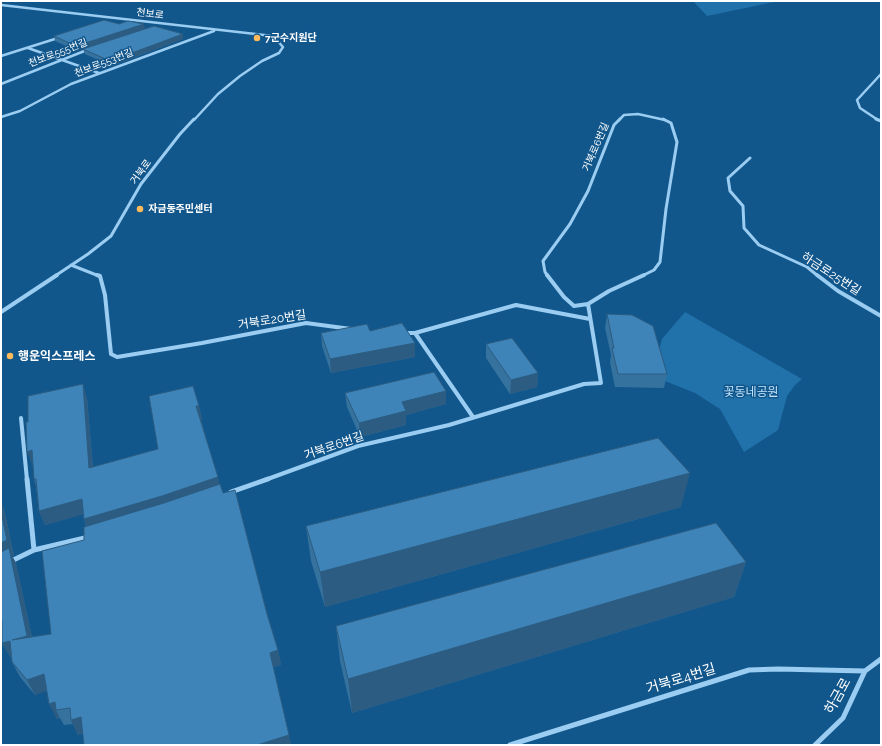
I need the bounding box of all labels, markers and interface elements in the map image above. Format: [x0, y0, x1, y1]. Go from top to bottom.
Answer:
street label: 천보로 [136, 6, 164, 22]
place label: 7군수지원단 [265, 32, 317, 44]
marker: 7군수지원단 [252, 33, 262, 43]
street label: 천보로555번길 [27, 36, 89, 70]
street label: 천보로553번길 [73, 46, 135, 80]
street label: 거북로6번길 [580, 121, 612, 173]
street label: 거북로 [128, 157, 154, 187]
place label: 자금동주민센터 [148, 203, 212, 215]
marker: 자금동주민센터 [135, 204, 145, 214]
street label: 하금로25번길 [799, 249, 863, 299]
street label: 거북로20번길 [237, 308, 307, 332]
place label: 행운익스프레스 [18, 349, 95, 363]
marker: 행운익스프레스 [5, 351, 15, 361]
park label: 꽃동네공원 [723, 385, 779, 399]
street label: 거북로6번길 [302, 429, 366, 463]
street label: 거북로4번길 [644, 660, 718, 698]
street label: 하금로 [821, 675, 855, 717]

